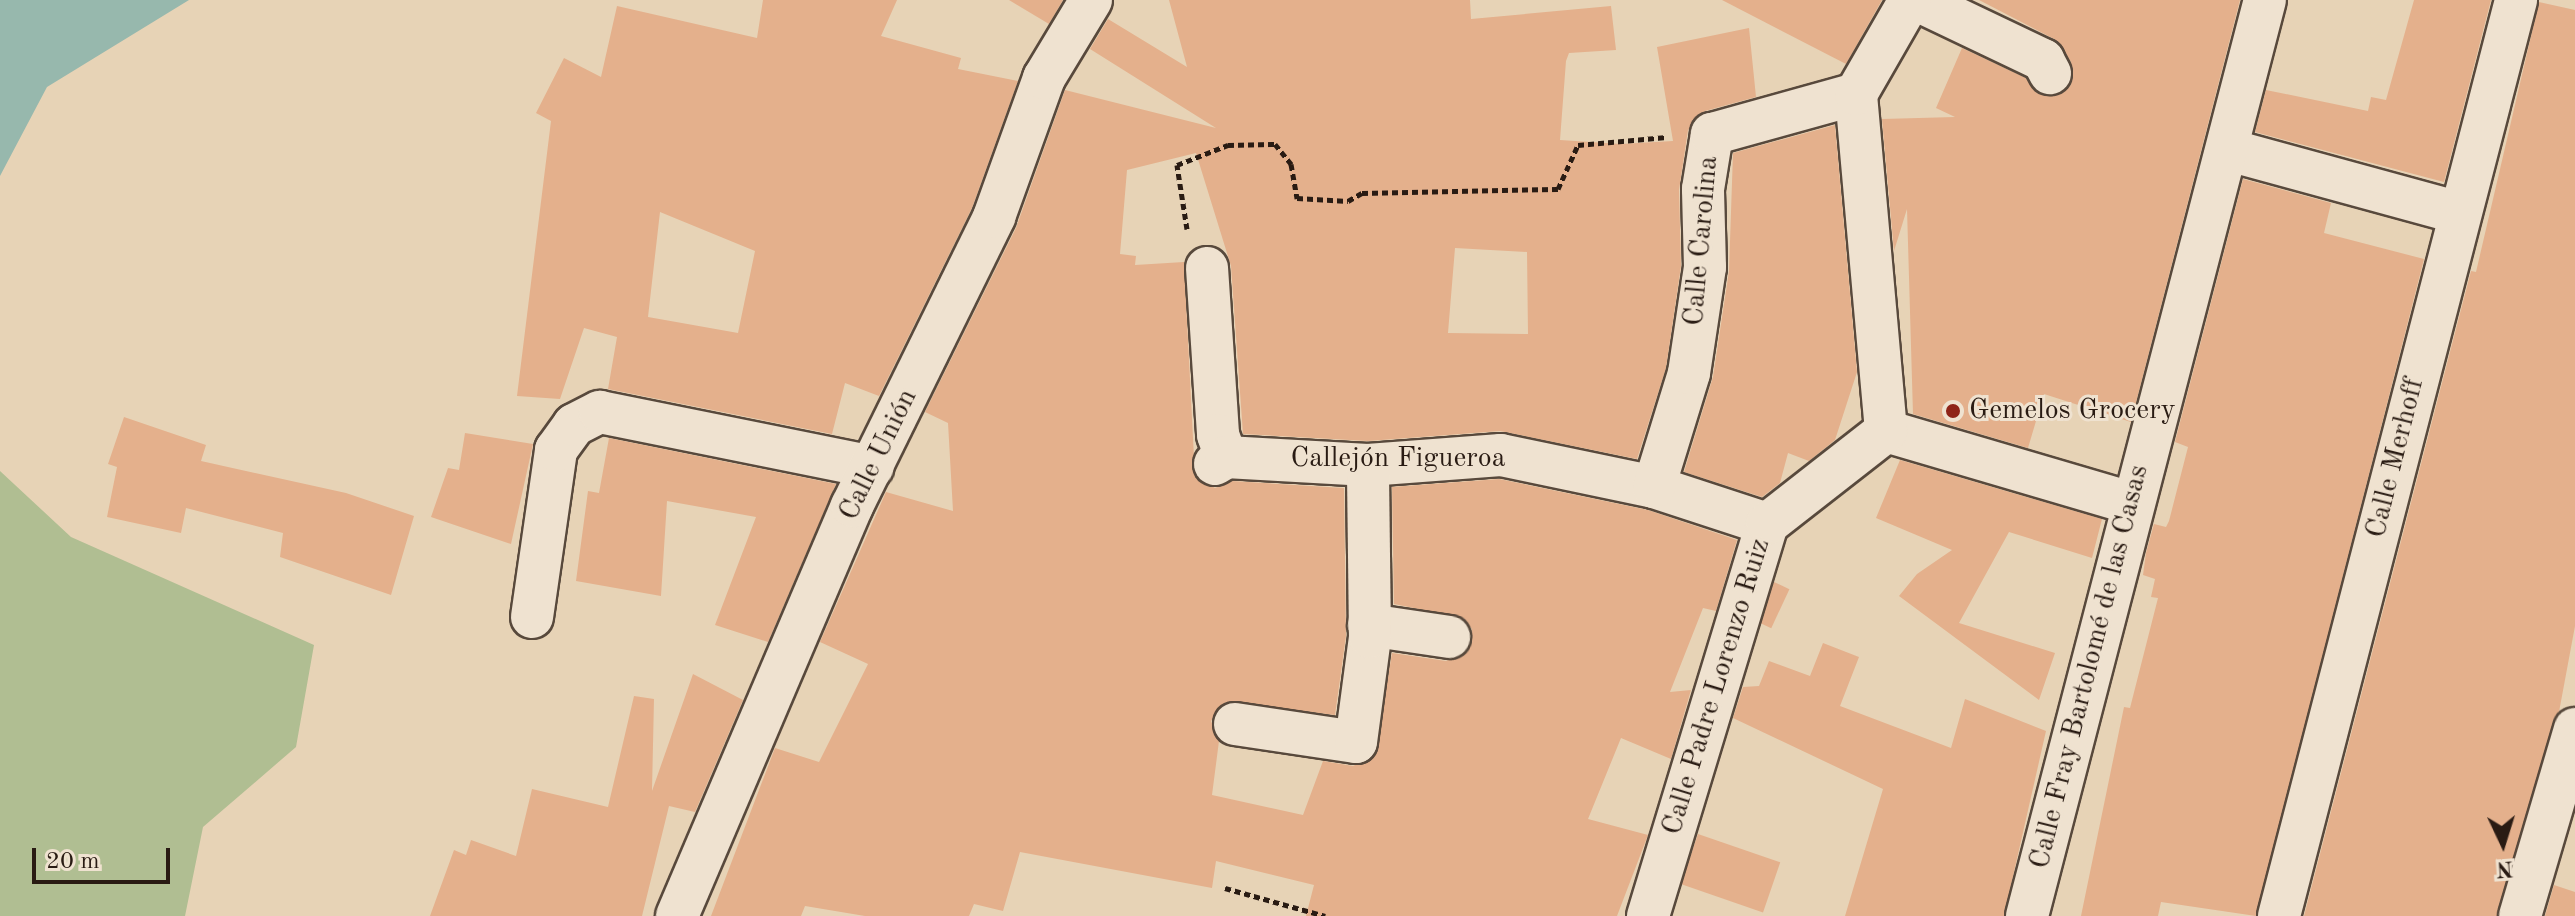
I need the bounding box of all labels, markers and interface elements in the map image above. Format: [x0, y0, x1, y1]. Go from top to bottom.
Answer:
street label: Calle Carolina [1678, 155, 1726, 327]
street label: Calle Merhoff [2360, 374, 2432, 542]
street label: Calle Unión [833, 384, 925, 526]
place label: Gemelos Grocery [1969, 394, 2176, 428]
marker: Gemelos Grocery [1944, 402, 1962, 420]
street label: Callejón Figueroa [1290, 442, 1506, 476]
street label: Calle Fray Bartolomé de las Casas [2023, 462, 2157, 872]
street label: Calle Padre Lorenzo Ruiz [1656, 535, 1778, 839]
north arrow [2463, 804, 2543, 884]
scale bar [36, 832, 174, 882]
text: 20 m [46, 850, 100, 874]
text: N [2496, 856, 2514, 880]

